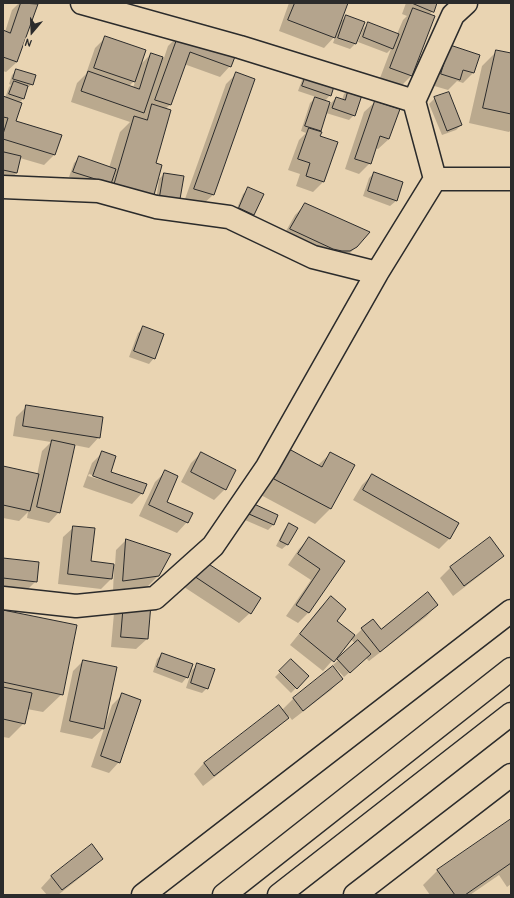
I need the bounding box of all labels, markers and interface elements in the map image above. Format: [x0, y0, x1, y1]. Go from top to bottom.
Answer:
north arrow [12, 12, 52, 52]
text: N [23, 36, 33, 51]

